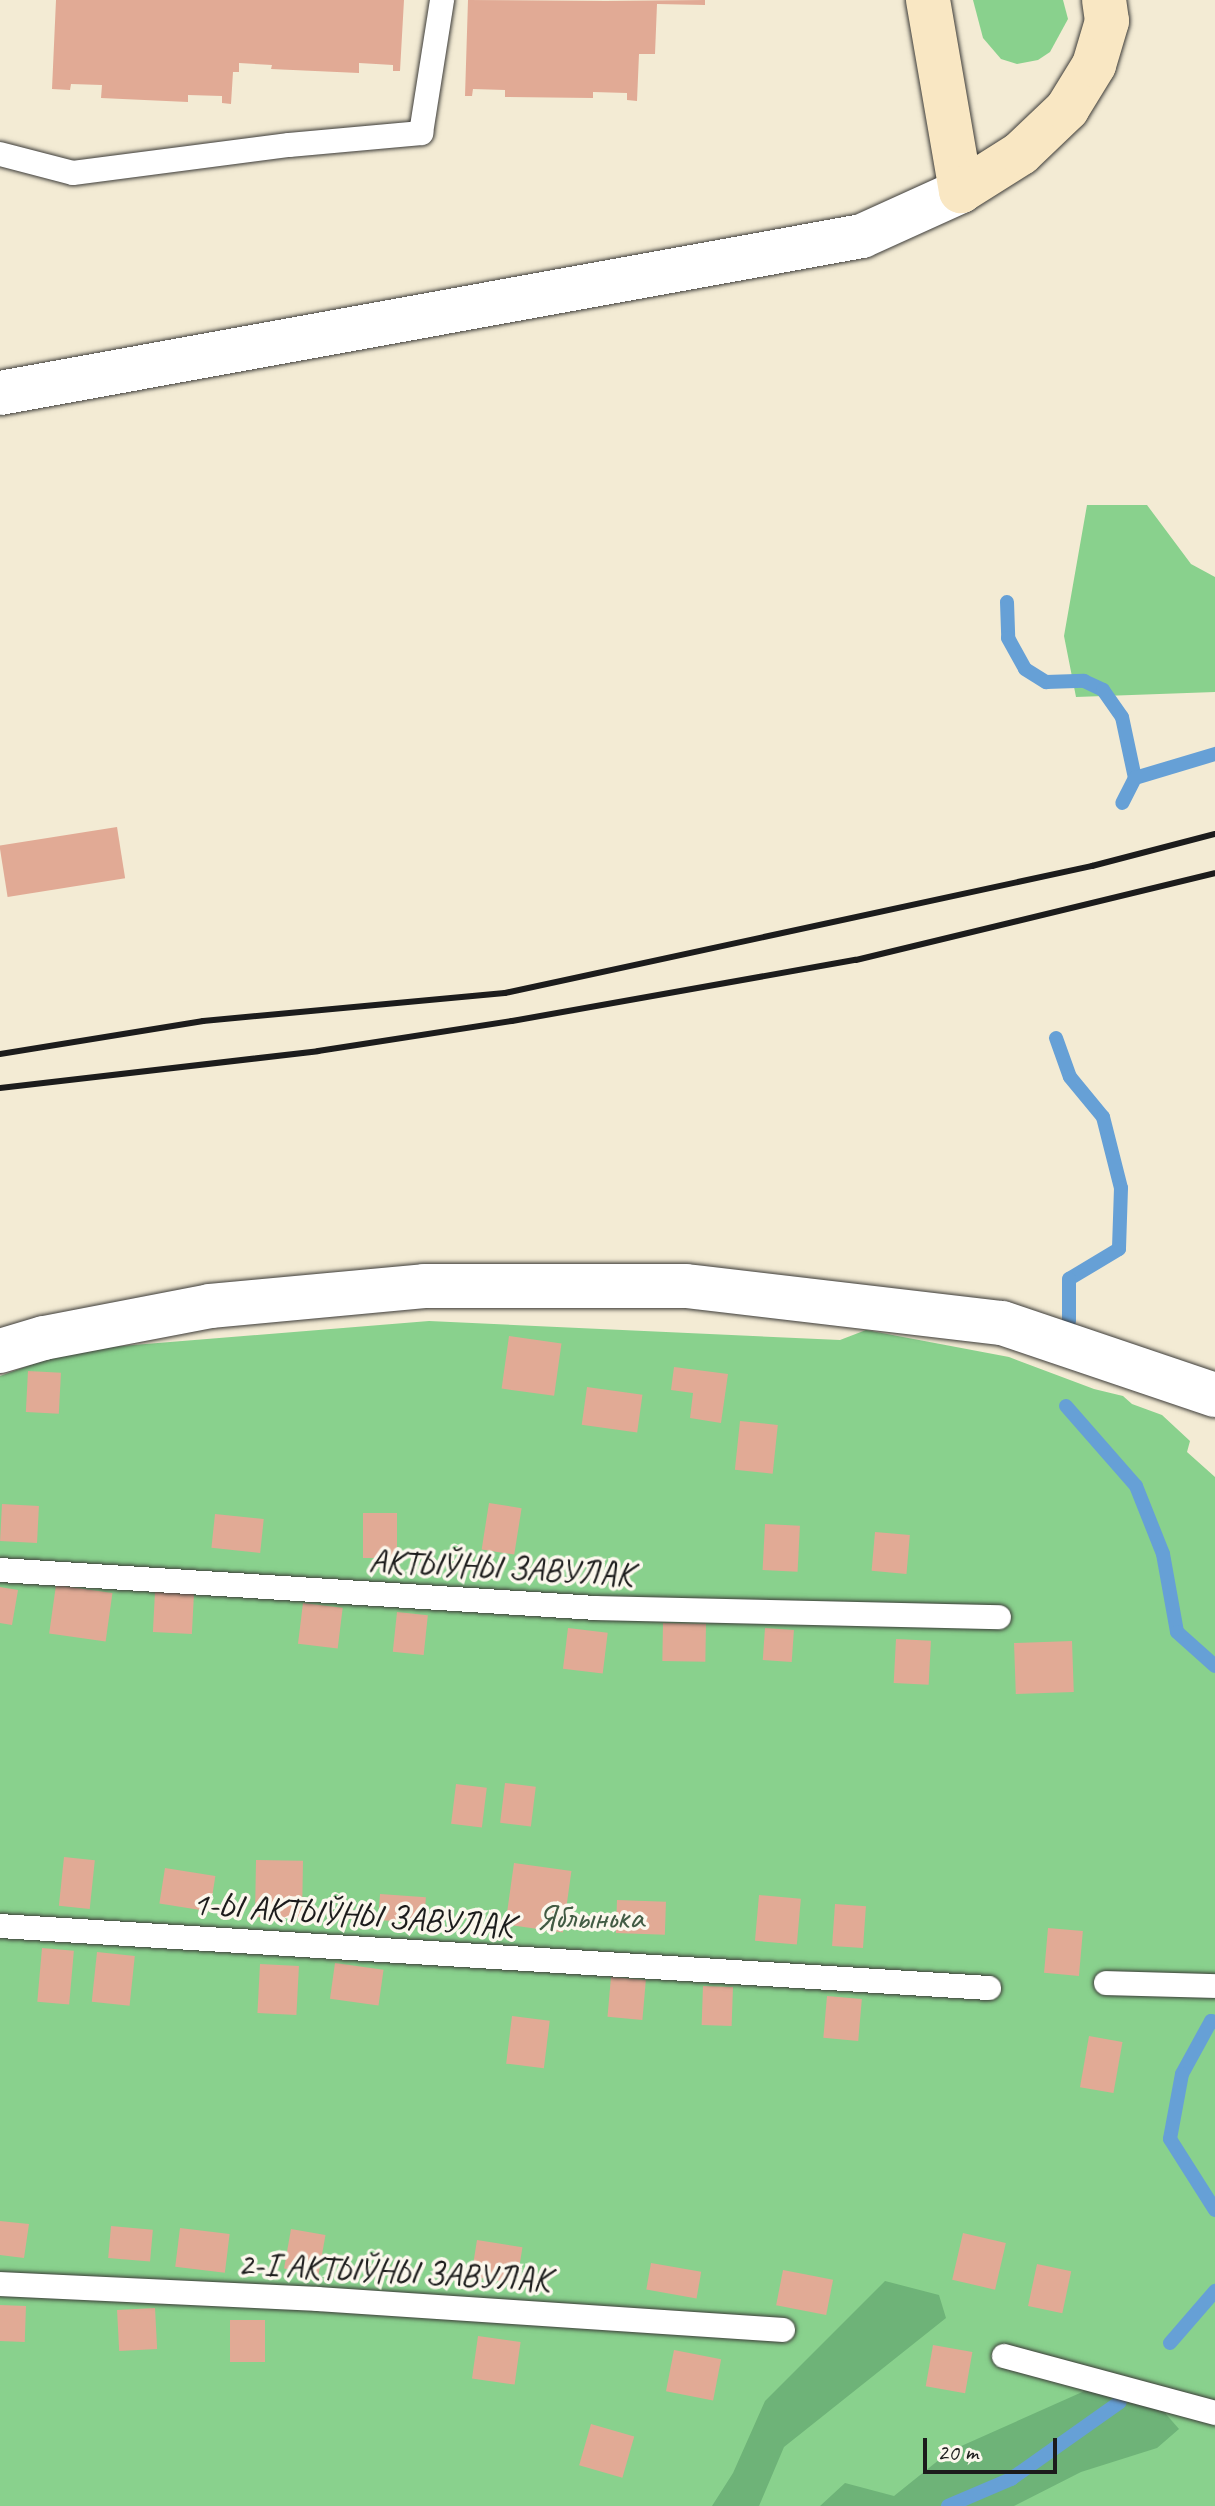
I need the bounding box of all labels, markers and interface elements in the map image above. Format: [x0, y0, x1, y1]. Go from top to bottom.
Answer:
street label: АКТЫЎНЫ ЗАВУЛАК [368, 1540, 634, 1594]
street label: 1-Ы АКТЫЎНЫ ЗАВУЛАК [191, 1882, 515, 1946]
park label: Яблынька [536, 1897, 644, 1937]
street label: 2-І АКТЫЎНЫ ЗАВУЛАК [237, 2242, 551, 2300]
scale bar [927, 2422, 1061, 2472]
text: 20 m [937, 2437, 978, 2467]

